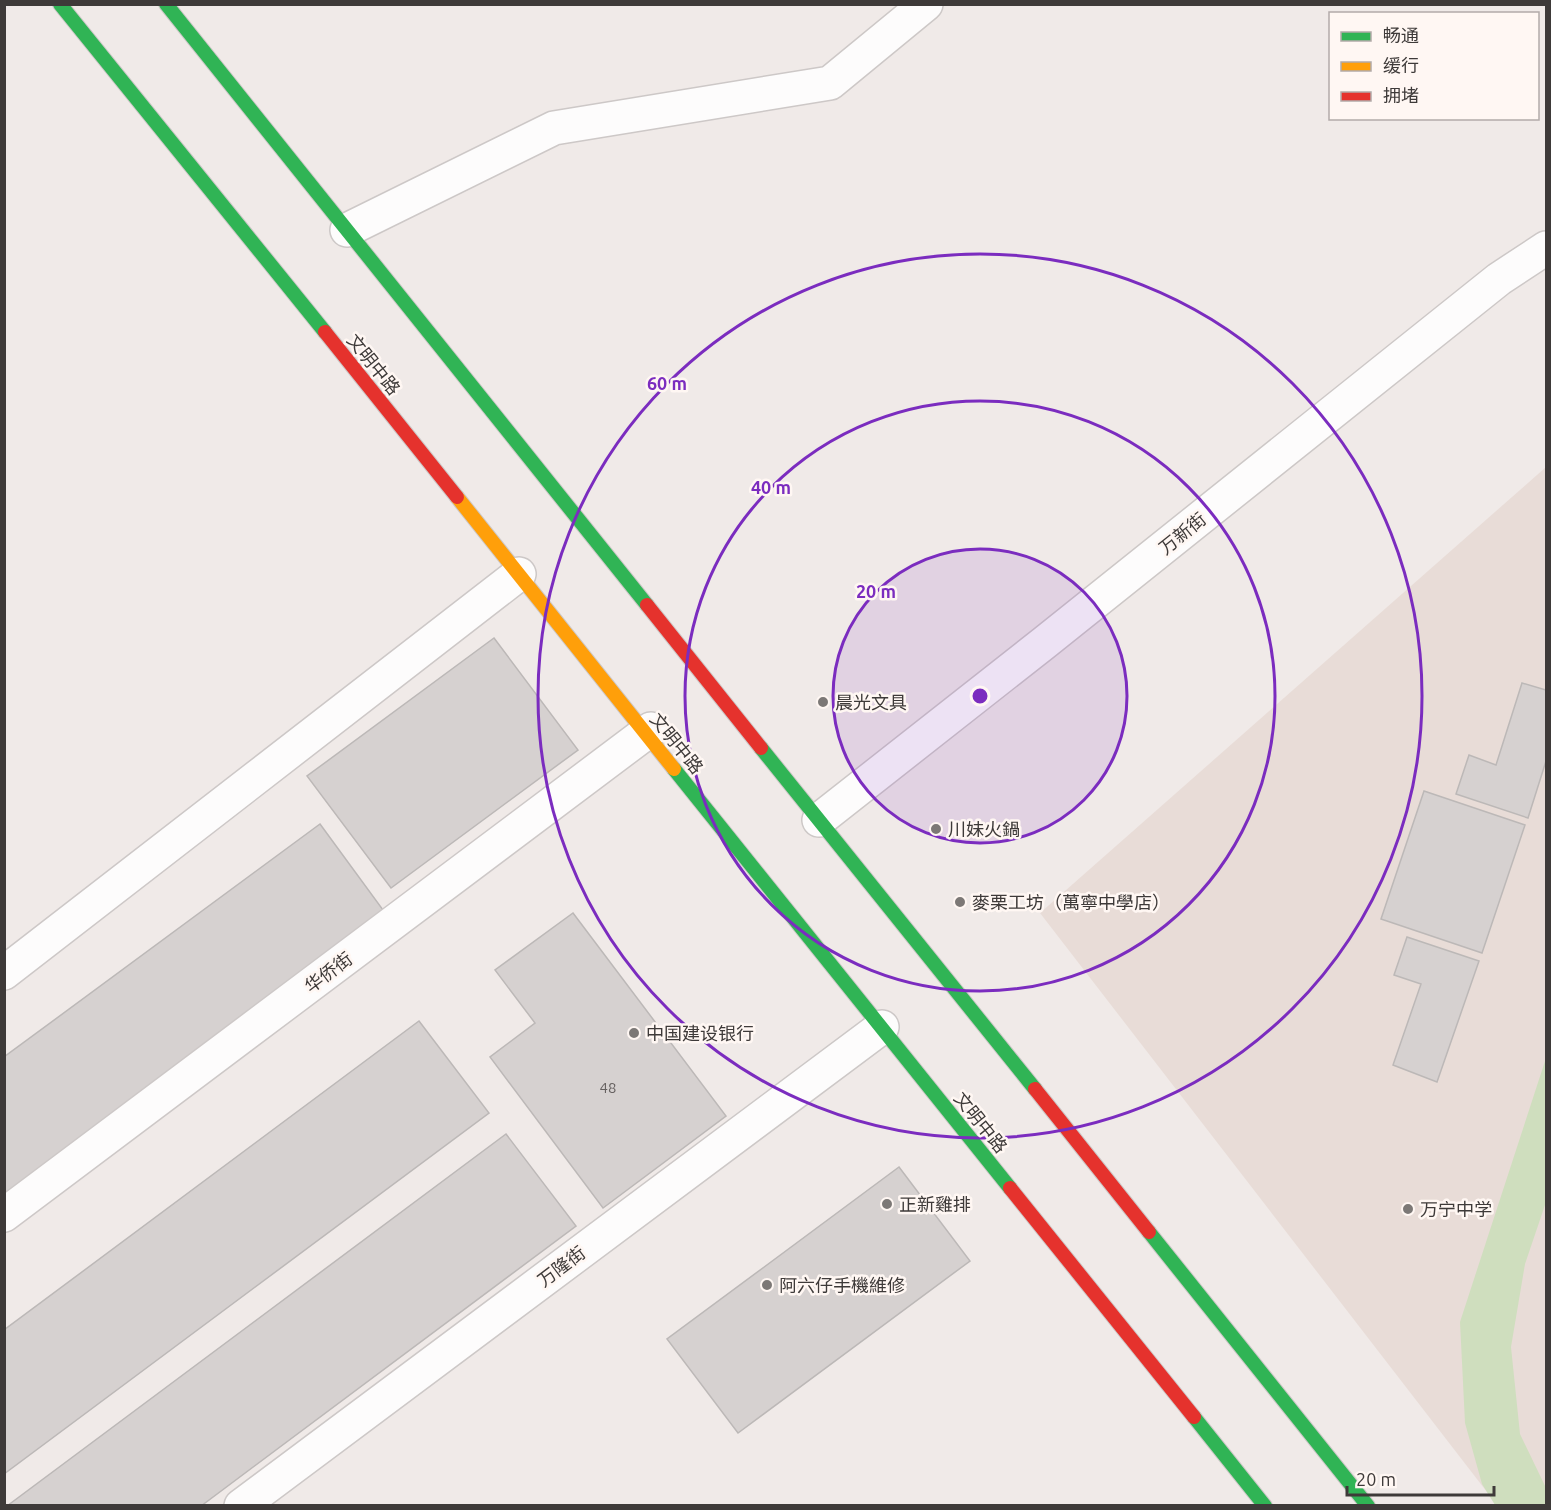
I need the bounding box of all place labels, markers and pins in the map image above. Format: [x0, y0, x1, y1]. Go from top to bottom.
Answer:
centre of rings [970, 686, 990, 706]
place label: 晨光文具 [835, 692, 907, 712]
marker: 晨光文具 [816, 695, 830, 709]
place label: 川妹火鍋 [948, 819, 1020, 839]
marker: 川妹火鍋 [929, 822, 943, 836]
place label: 麥栗工坊（萬寧中學店） [972, 892, 1170, 912]
marker: 麥栗工坊（萬寧中學店） [953, 895, 967, 909]
place label: 中国建设银行 [646, 1023, 754, 1043]
marker: 中国建设银行 [627, 1026, 641, 1040]
place label: 正新雞排 [899, 1194, 971, 1214]
marker: 正新雞排 [880, 1197, 894, 1211]
place label: 万宁中学 [1420, 1199, 1492, 1219]
marker: 万宁中学 [1401, 1202, 1415, 1216]
place label: 阿六仔手機維修 [779, 1275, 905, 1295]
marker: 阿六仔手機維修 [760, 1278, 774, 1292]

